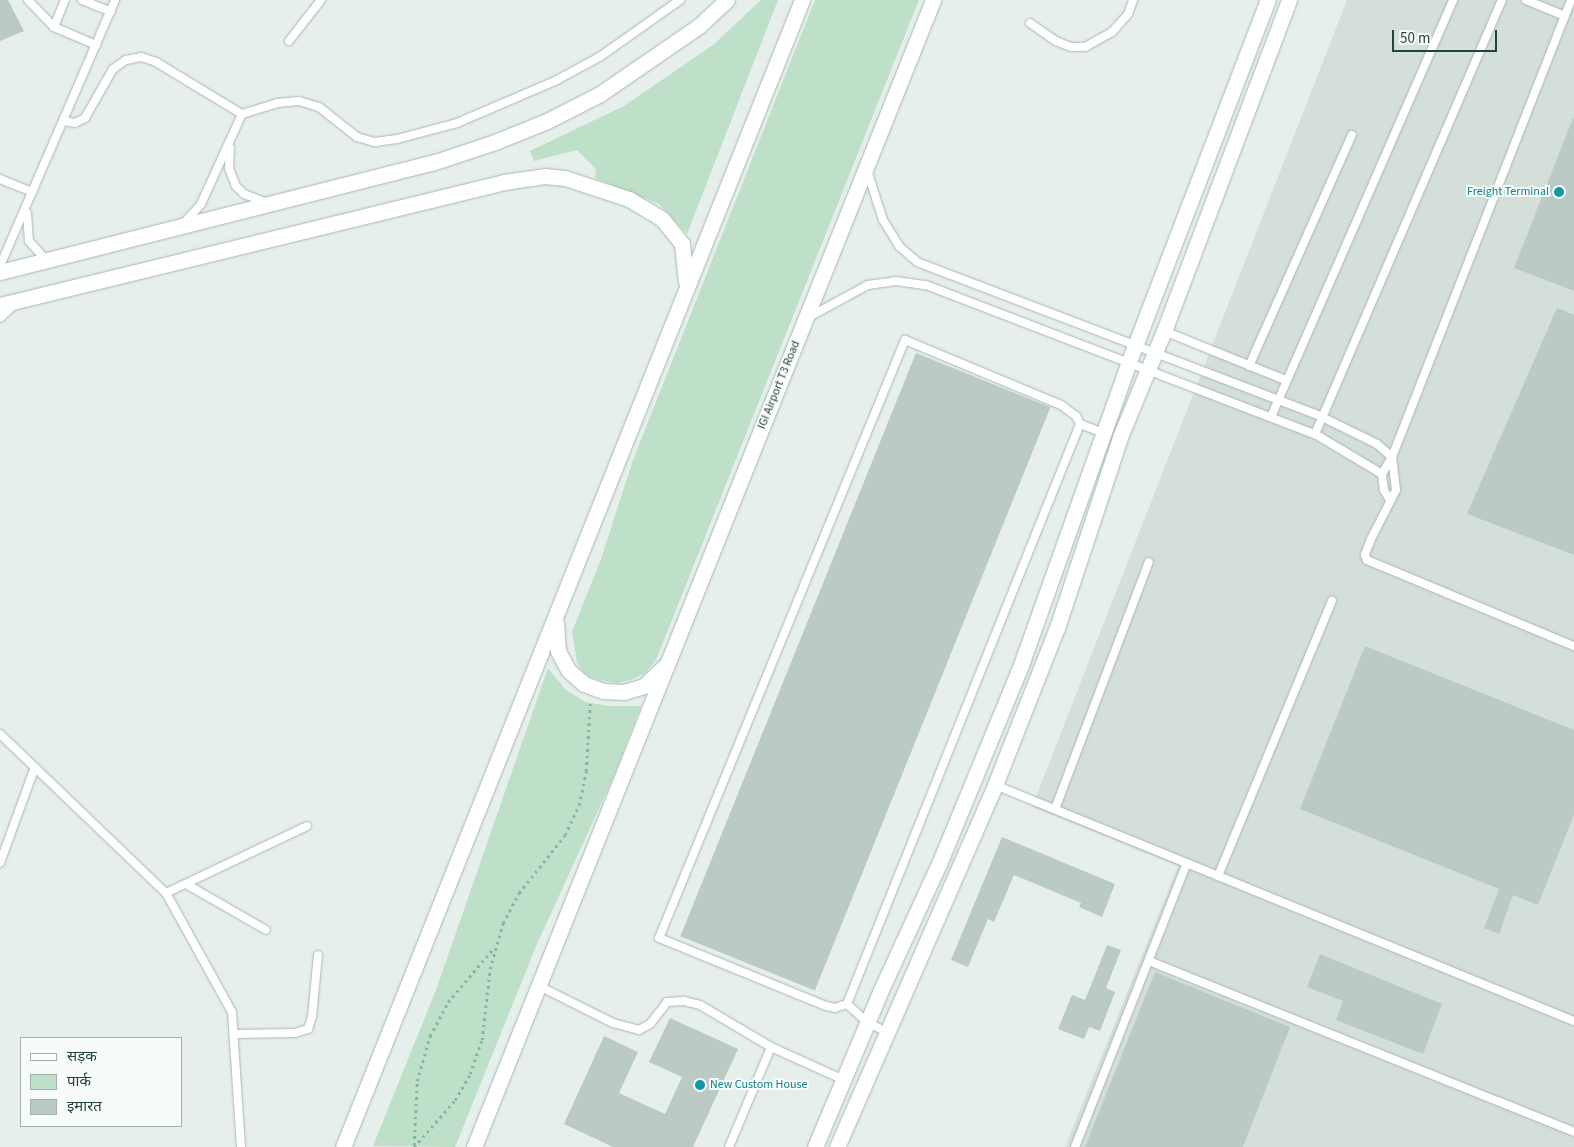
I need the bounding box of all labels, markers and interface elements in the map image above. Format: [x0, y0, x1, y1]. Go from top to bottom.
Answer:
scale bar [1394, 20, 1499, 52]
text: 50 m [1400, 28, 1430, 49]
place label: Freight Terminal [1467, 185, 1549, 199]
marker: Freight Terminal [1553, 186, 1565, 198]
street label: IGI Airport T3 Road [755, 339, 803, 431]
legend [20, 1037, 182, 1127]
text: सड़क [67, 1046, 97, 1067]
text: पार्क [67, 1071, 91, 1092]
place label: New Custom House [710, 1078, 807, 1092]
marker: New Custom House [694, 1079, 706, 1091]
text: इमारत [67, 1096, 102, 1117]

